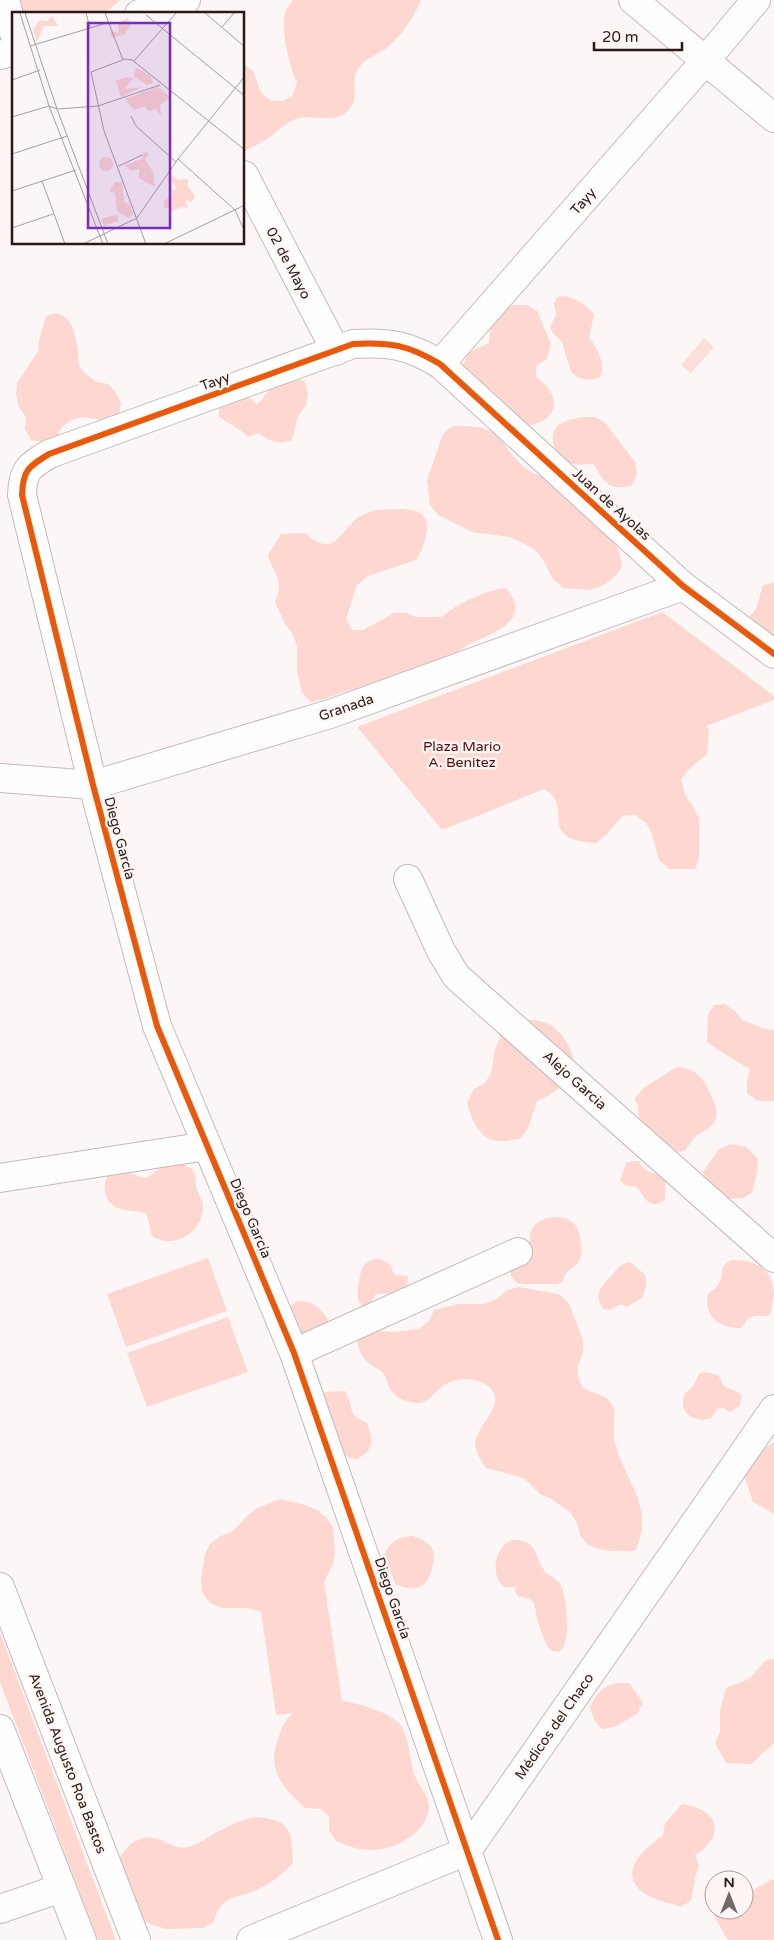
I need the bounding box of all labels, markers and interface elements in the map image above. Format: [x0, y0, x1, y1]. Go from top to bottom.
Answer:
inset map [12, 12, 245, 245]
scale bar [594, 20, 682, 52]
text: 20 m [602, 28, 639, 46]
street label: Tayy [567, 184, 600, 218]
street label: 02 de Mayo [263, 224, 315, 302]
street label: Tayy [198, 368, 233, 395]
street label: Juan de Ayolas [569, 465, 655, 544]
street label: Granada [316, 690, 376, 725]
park label: Plaza Mario A. Benitez [423, 738, 501, 771]
street label: Diego García [100, 795, 139, 881]
street label: Alejo Garcia [539, 1047, 610, 1113]
street label: Diego García [226, 1176, 275, 1261]
street label: Diego García [371, 1555, 414, 1641]
street label: Avenida Augusto Roa Bastos [25, 1670, 110, 1856]
street label: Médicos del Chaco [511, 1670, 597, 1783]
north arrow [704, 1870, 754, 1920]
text: N [723, 1874, 735, 1891]

